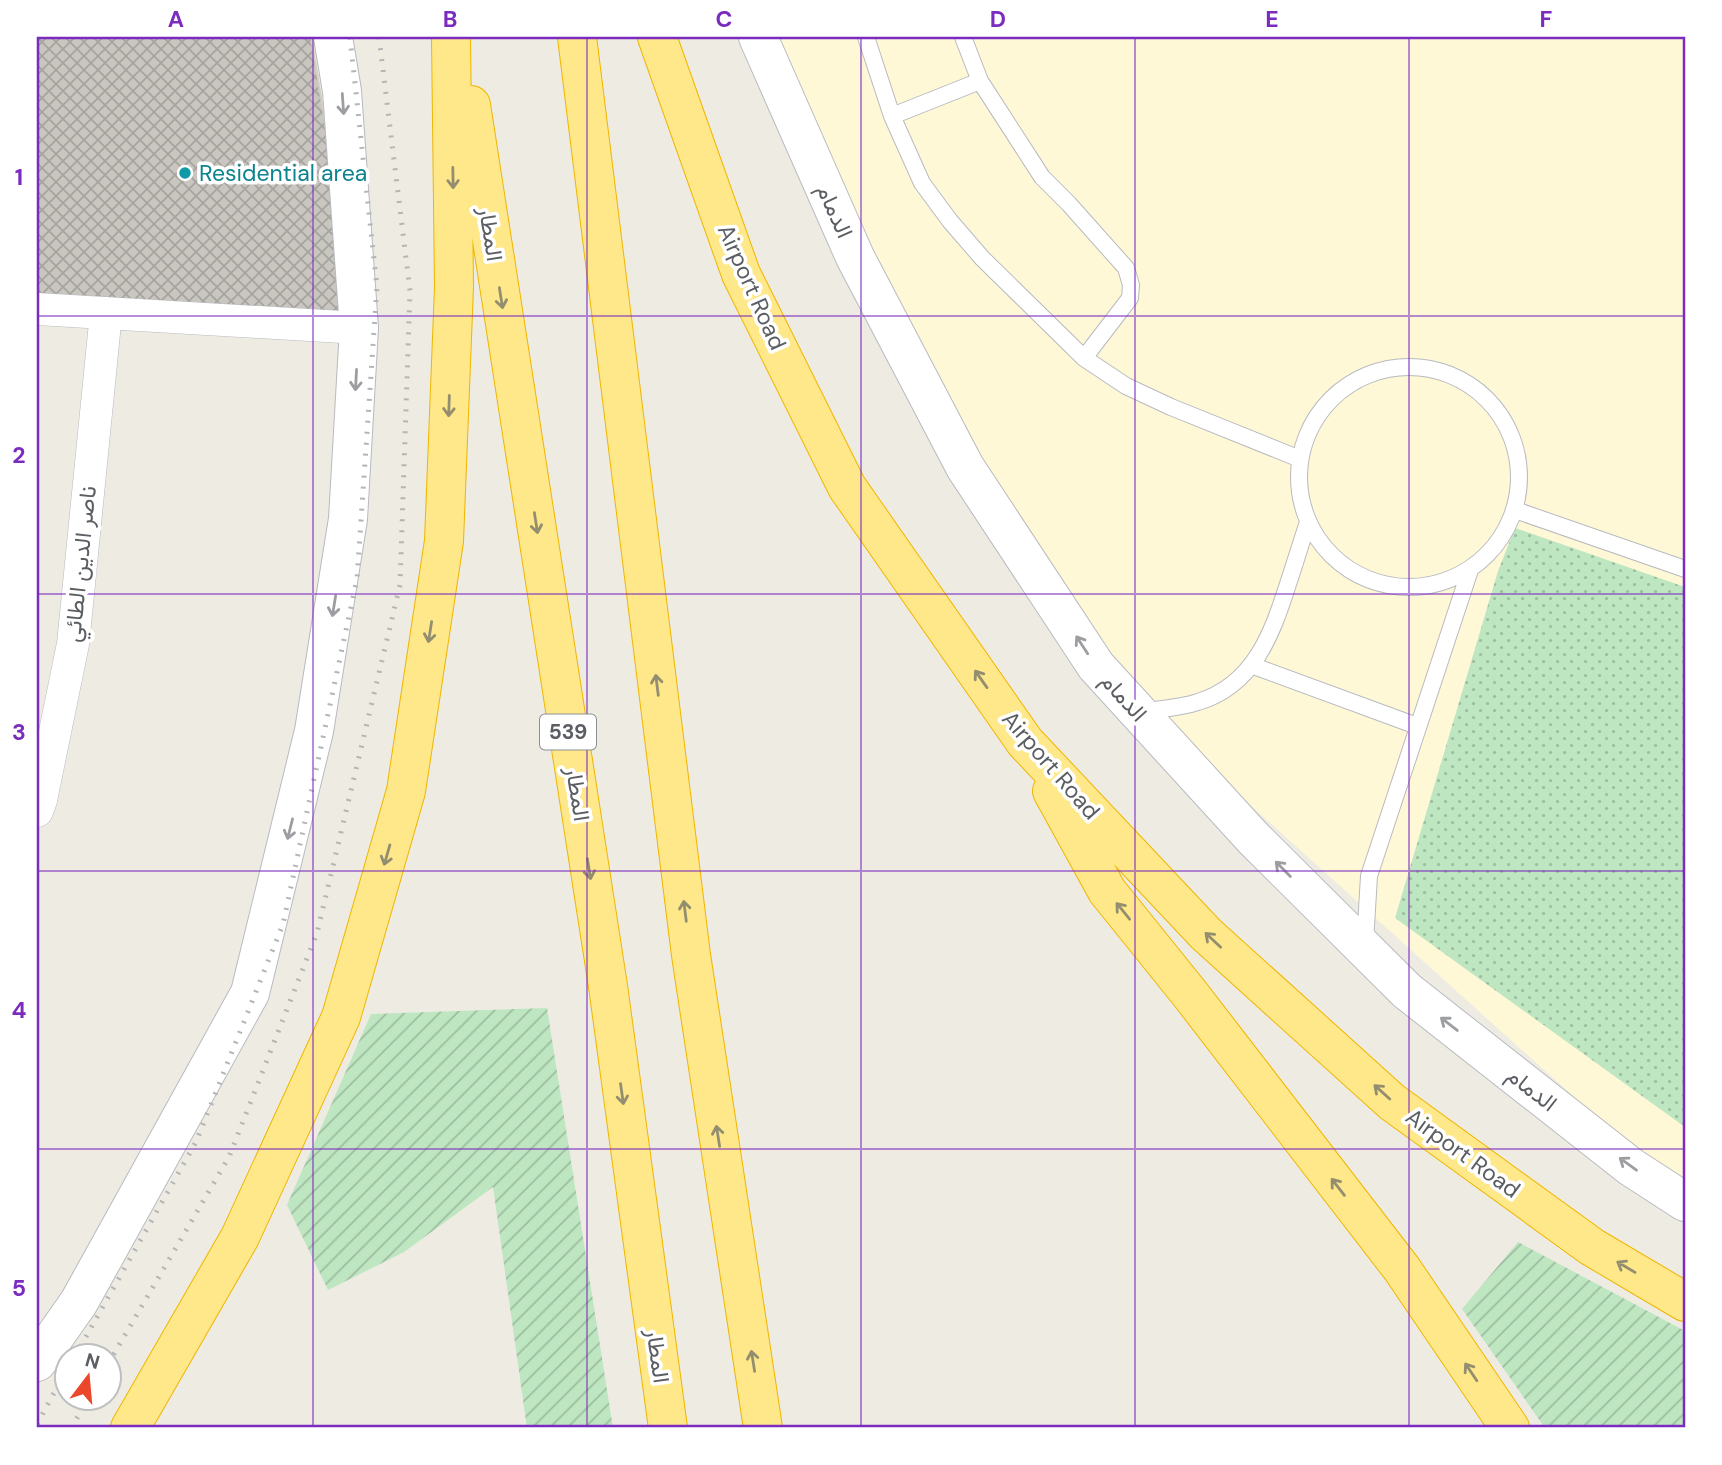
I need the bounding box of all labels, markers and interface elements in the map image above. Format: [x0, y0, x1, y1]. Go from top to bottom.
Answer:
text: A [168, 4, 184, 34]
text: B [443, 4, 457, 34]
text: C [716, 4, 732, 34]
text: D [990, 4, 1006, 34]
text: E [1265, 4, 1279, 34]
text: F [1540, 4, 1553, 34]
one-way arrow [337, 92, 350, 115]
place label: Residential area [199, 158, 367, 188]
text: 1 [15, 162, 23, 192]
marker: Residential area [177, 165, 193, 181]
one-way arrow [446, 167, 460, 190]
street label: الدمام [810, 179, 860, 243]
street label: المطار [472, 204, 510, 263]
street label: Airport Road [711, 219, 793, 355]
one-way arrow [495, 286, 508, 309]
one-way arrow [350, 368, 363, 391]
one-way arrow [443, 394, 456, 417]
text: 2 [12, 440, 26, 470]
street label: ناصر الدين الطائي [57, 484, 107, 644]
one-way arrow [530, 511, 543, 534]
one-way arrow [327, 594, 340, 617]
one-way arrow [423, 620, 436, 643]
one-way arrow [1075, 636, 1089, 656]
street label: الدمام [1094, 666, 1154, 728]
one-way arrow [974, 670, 988, 689]
one-way arrow [651, 674, 664, 697]
street label: Airport Road [996, 704, 1106, 826]
road number: 539 [540, 714, 596, 750]
text: 3 [12, 717, 26, 747]
street label: المطار [559, 764, 597, 823]
one-way arrow [283, 817, 296, 840]
one-way arrow [380, 844, 393, 866]
one-way arrow [583, 857, 596, 880]
one-way arrow [1275, 860, 1292, 877]
one-way arrow [679, 900, 692, 923]
one-way arrow [1116, 903, 1131, 921]
one-way arrow [1204, 932, 1222, 948]
text: 4 [12, 995, 27, 1025]
one-way arrow [1440, 1017, 1459, 1032]
street label: الدمام [1501, 1060, 1563, 1118]
one-way arrow [616, 1082, 629, 1105]
one-way arrow [1374, 1084, 1391, 1101]
street label: Airport Road [1400, 1101, 1526, 1205]
one-way arrow [712, 1125, 725, 1148]
one-way arrow [1619, 1157, 1638, 1172]
one-way arrow [1331, 1179, 1346, 1197]
one-way arrow [1617, 1260, 1637, 1274]
text: 5 [12, 1273, 26, 1303]
street label: المطار [639, 1326, 677, 1385]
north arrow [52, 1342, 122, 1412]
text: N [82, 1347, 103, 1375]
one-way arrow [746, 1350, 759, 1373]
one-way arrow [1464, 1363, 1478, 1382]

